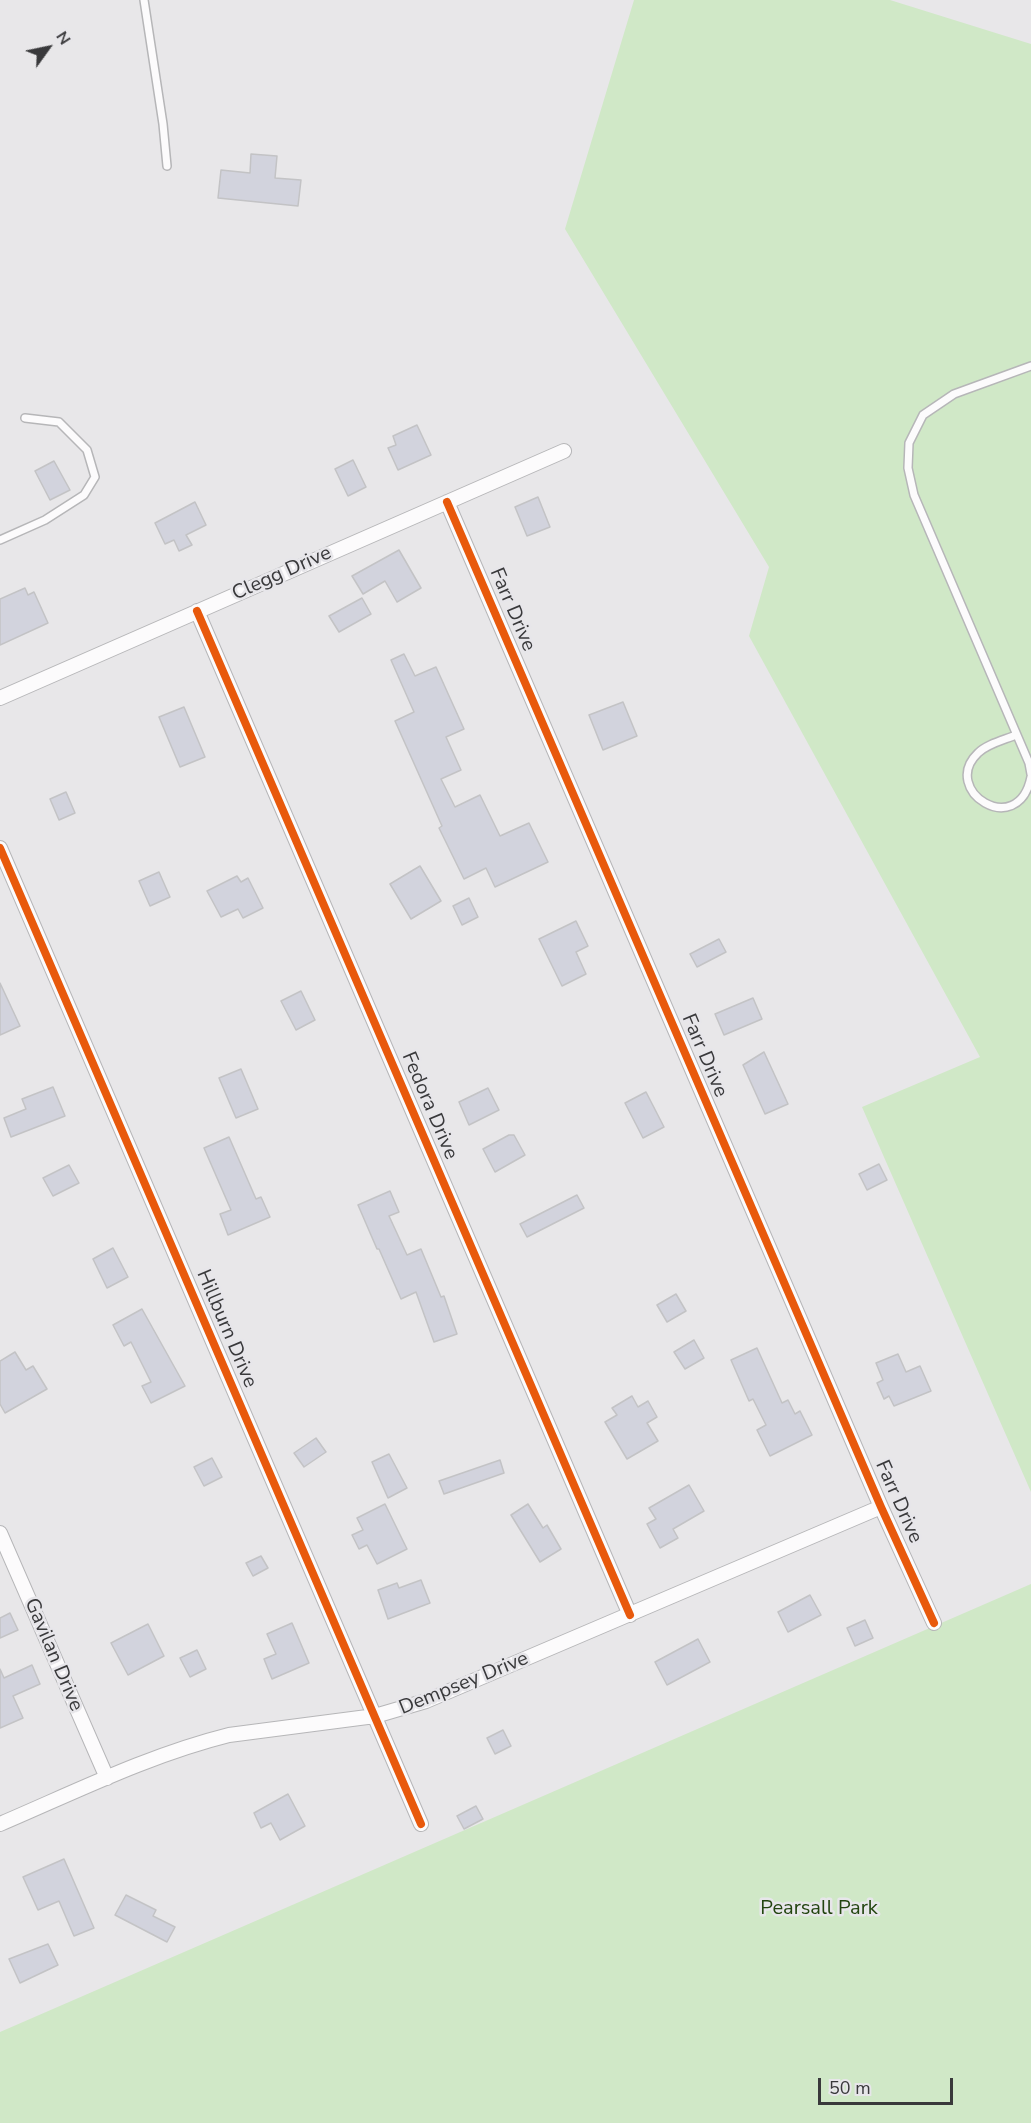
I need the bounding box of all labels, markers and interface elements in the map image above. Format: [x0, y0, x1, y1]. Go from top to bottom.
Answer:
north arrow [18, 18, 78, 78]
text: N [51, 27, 76, 49]
street label: Clegg Drive [229, 541, 335, 607]
street label: Farr Drive [484, 565, 540, 655]
street label: Farr Drive [676, 1011, 732, 1101]
street label: Fedora Drive [396, 1049, 462, 1163]
street label: Hillburn Drive [190, 1266, 262, 1392]
street label: Farr Drive [869, 1457, 927, 1547]
street label: Gavilan Drive [18, 1595, 88, 1715]
street label: Dempsey Drive [396, 1647, 532, 1721]
park label: Pearsall Park [760, 1897, 878, 1921]
scale bar [821, 2066, 956, 2104]
text: 50 m [829, 2076, 871, 2100]

